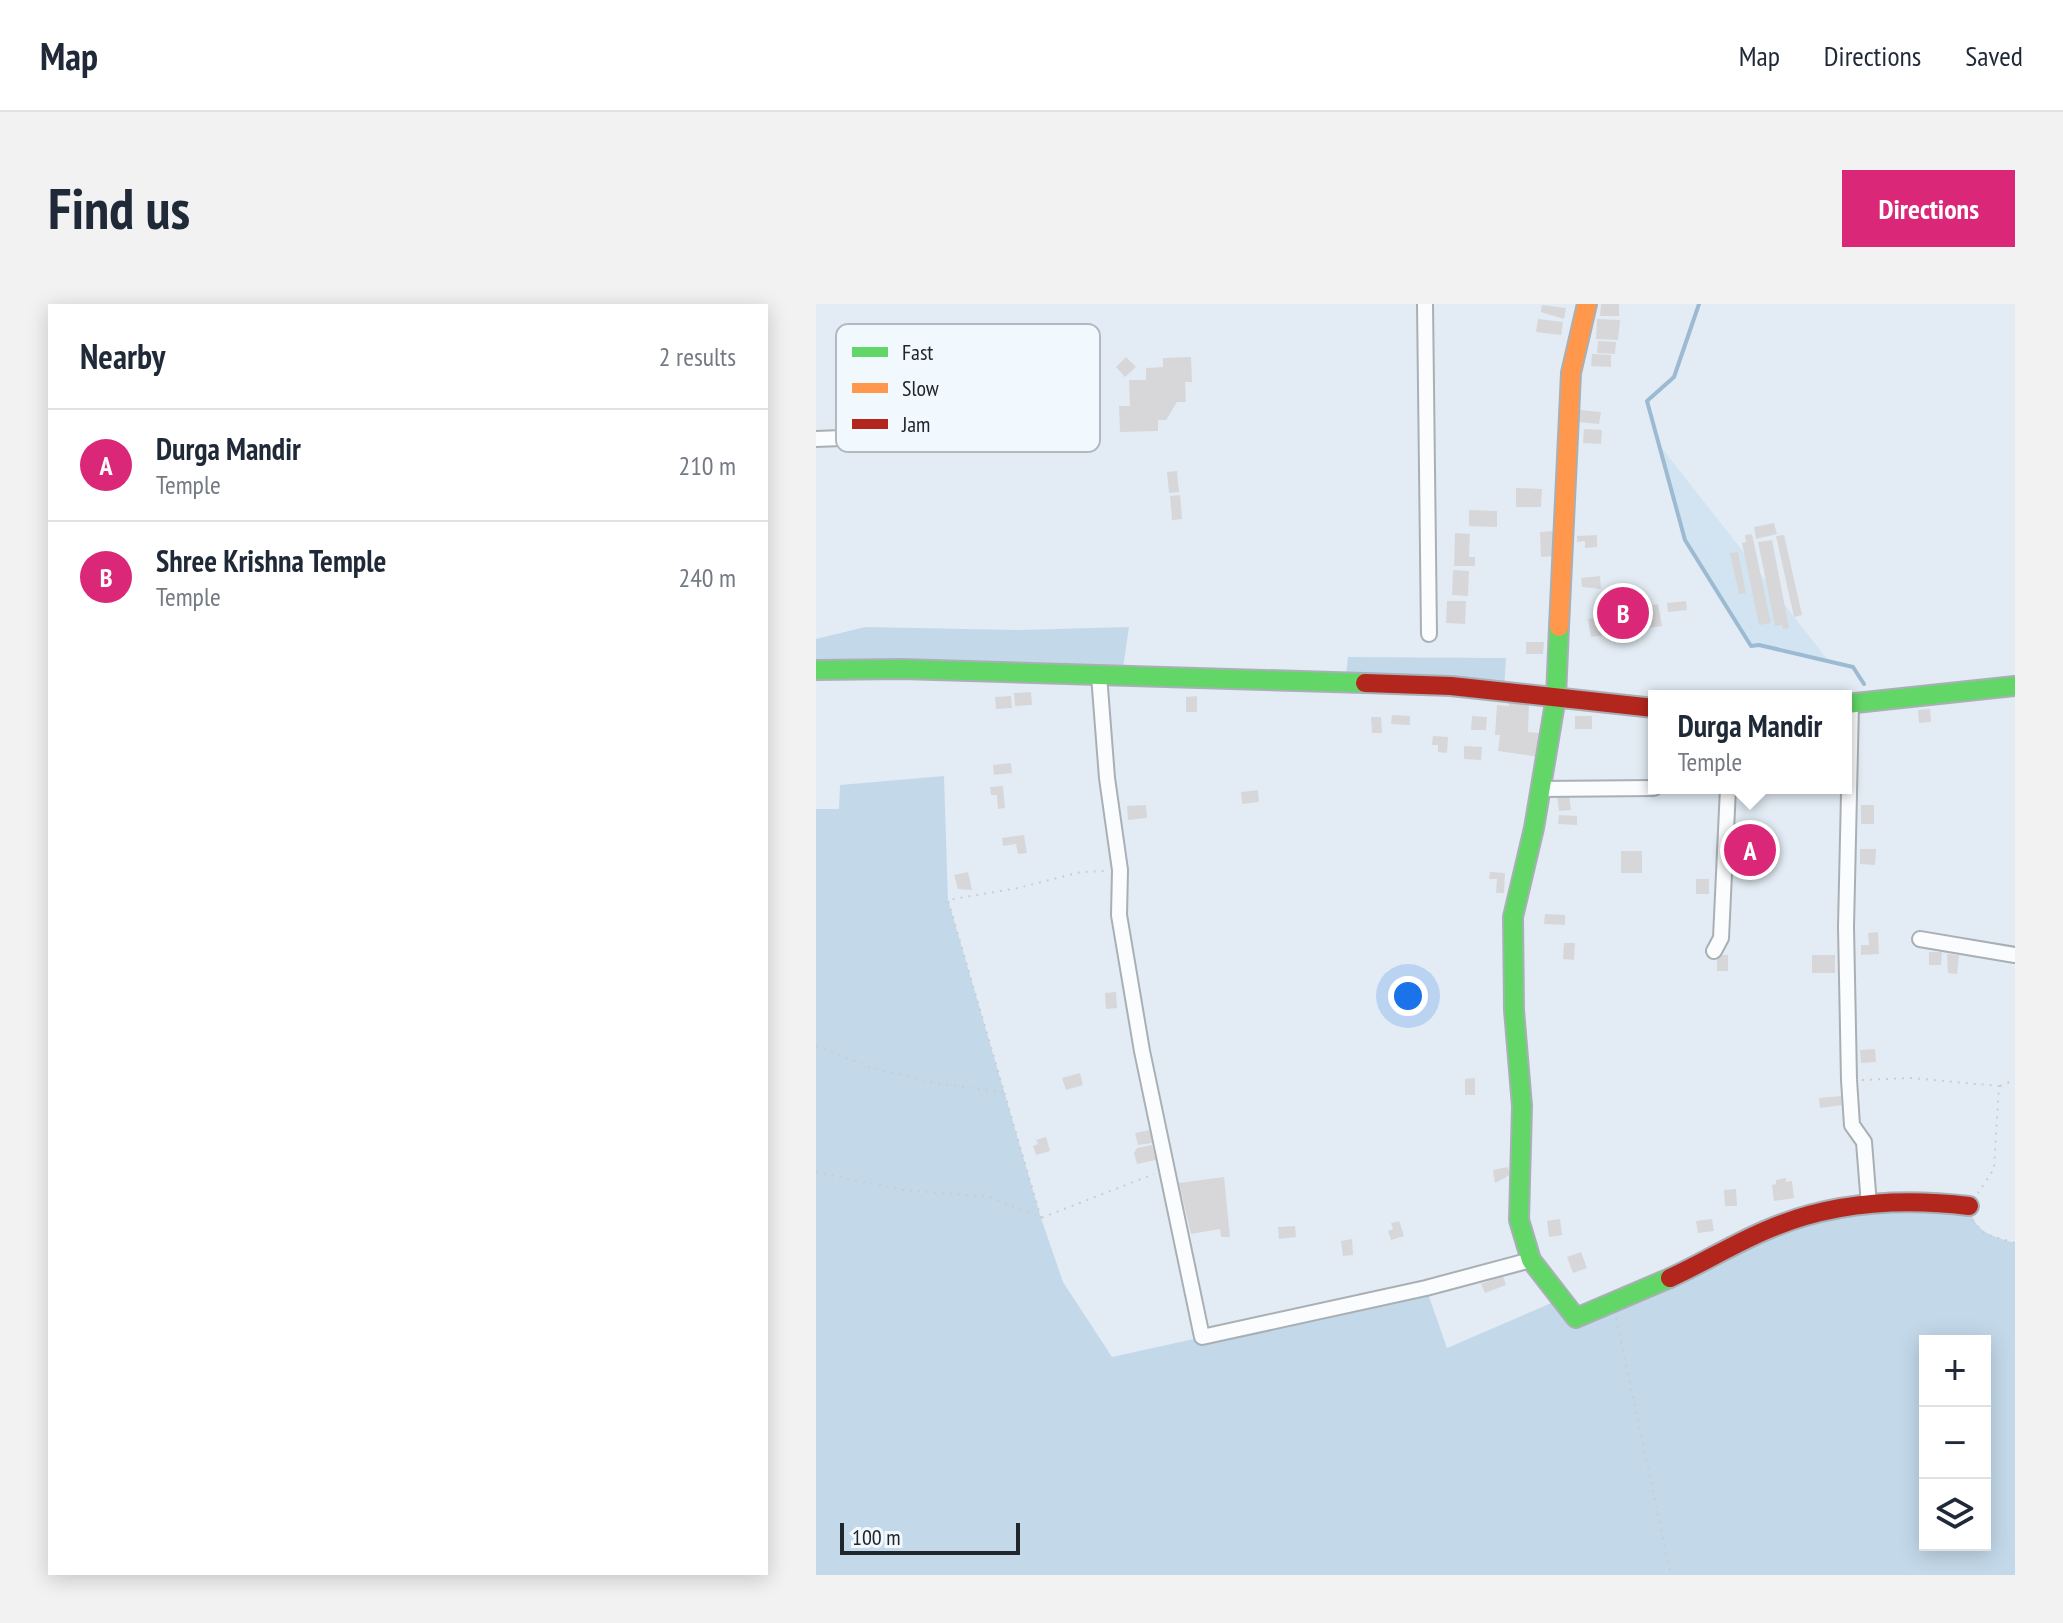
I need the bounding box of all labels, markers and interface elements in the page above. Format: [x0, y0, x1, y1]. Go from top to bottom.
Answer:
text: Map [40, 31, 98, 80]
text: Map [1739, 37, 1780, 74]
text: Directions [1824, 37, 1921, 74]
text: Saved [1965, 37, 2023, 74]
button: Directions [1842, 170, 2015, 247]
text: Find us [48, 172, 190, 244]
legend [836, 324, 1100, 452]
text: Nearby [80, 334, 165, 378]
text: Fast [902, 338, 933, 366]
text: 2 results [659, 340, 736, 373]
text: Slow [902, 374, 939, 402]
text: Jam [901, 410, 930, 438]
text: Durga Mandir [156, 429, 301, 468]
text: A [99, 449, 113, 482]
text: 210 m [678, 449, 736, 482]
text: Temple [156, 468, 221, 501]
text: Shree Krishna Temple [156, 541, 386, 580]
text: B [100, 561, 112, 594]
text: 240 m [678, 561, 736, 594]
text: Temple [156, 580, 221, 613]
pin: B [1597, 583, 1649, 643]
popup [1648, 690, 1852, 794]
text: Durga Mandir [1678, 706, 1822, 745]
text: Temple [1678, 745, 1742, 778]
pin: A [1724, 820, 1776, 880]
your location [1388, 976, 1428, 1016]
map controls [1919, 1335, 1991, 1551]
button: + [1919, 1335, 1991, 1407]
button: − [1919, 1407, 1991, 1479]
button: layers [1919, 1479, 1991, 1551]
scale bar [840, 1519, 1020, 1555]
text: 100 m [852, 1523, 901, 1551]

